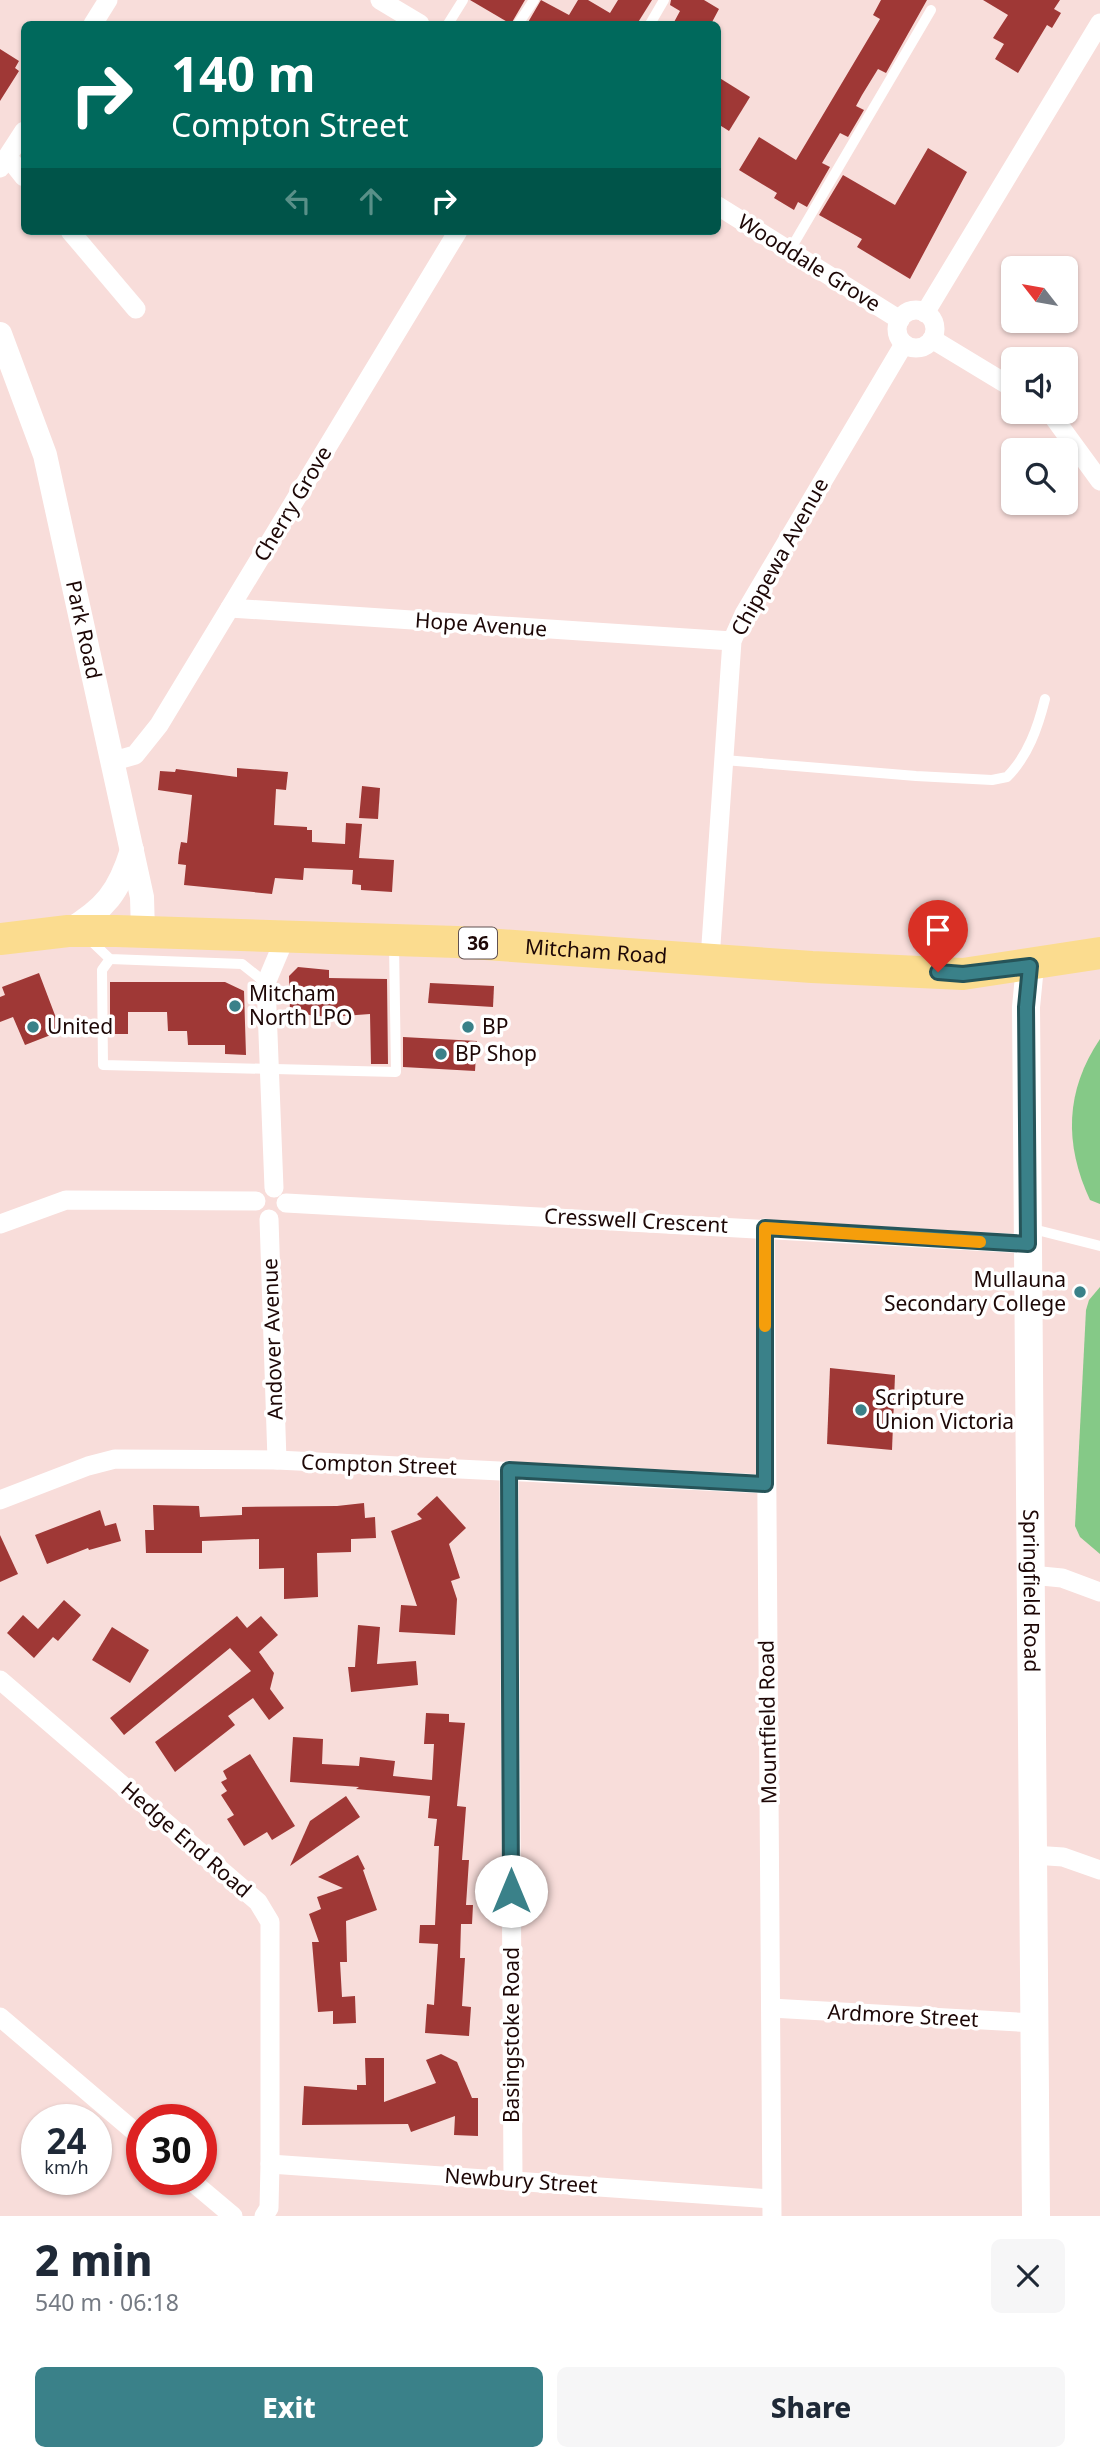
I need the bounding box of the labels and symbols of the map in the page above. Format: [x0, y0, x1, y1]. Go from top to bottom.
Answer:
street label: Wooddale Grove [733, 207, 886, 317]
north arrow [1001, 256, 1078, 332]
street label: Cherry Grove [247, 441, 338, 566]
street label: Chippewa Avenue [724, 473, 834, 640]
street label: Park Road [60, 578, 109, 682]
street label: Hope Avenue [414, 605, 548, 643]
pin [908, 900, 968, 972]
road number: 36 [459, 928, 497, 959]
street label: Mitcham Road [524, 932, 668, 970]
place label: Mitcham North LPO [249, 979, 352, 1031]
marker: Mitcham North LPO [227, 998, 243, 1014]
place label: United [47, 1012, 113, 1040]
place label: BP [482, 1012, 508, 1040]
marker: United [25, 1019, 41, 1035]
marker: BP [460, 1019, 476, 1035]
place label: BP Shop [455, 1039, 537, 1067]
marker: BP Shop [433, 1046, 449, 1062]
street label: Cresswell Crescent [543, 1201, 729, 1239]
street label: Andover Avenue [255, 1258, 289, 1420]
place label: Mullauna Secondary College [884, 1265, 1066, 1317]
marker: Mullauna Secondary College [1072, 1284, 1088, 1300]
place label: Scripture Union Victoria [875, 1383, 1014, 1435]
marker: Scripture Union Victoria [853, 1402, 869, 1418]
street label: Compton Street [301, 1447, 458, 1481]
street label: Springfield Road [1017, 1509, 1047, 1673]
street label: Mountfield Road [752, 1640, 782, 1804]
street label: Hedge End Road [116, 1775, 258, 1904]
position arrow [474, 1854, 548, 1928]
street label: Basingstoke Road [497, 1947, 525, 2123]
street label: Ardmore Street [827, 1997, 980, 2033]
speed limit sign: 30 [126, 2104, 217, 2195]
street label: Newbury Street [444, 2161, 599, 2199]

